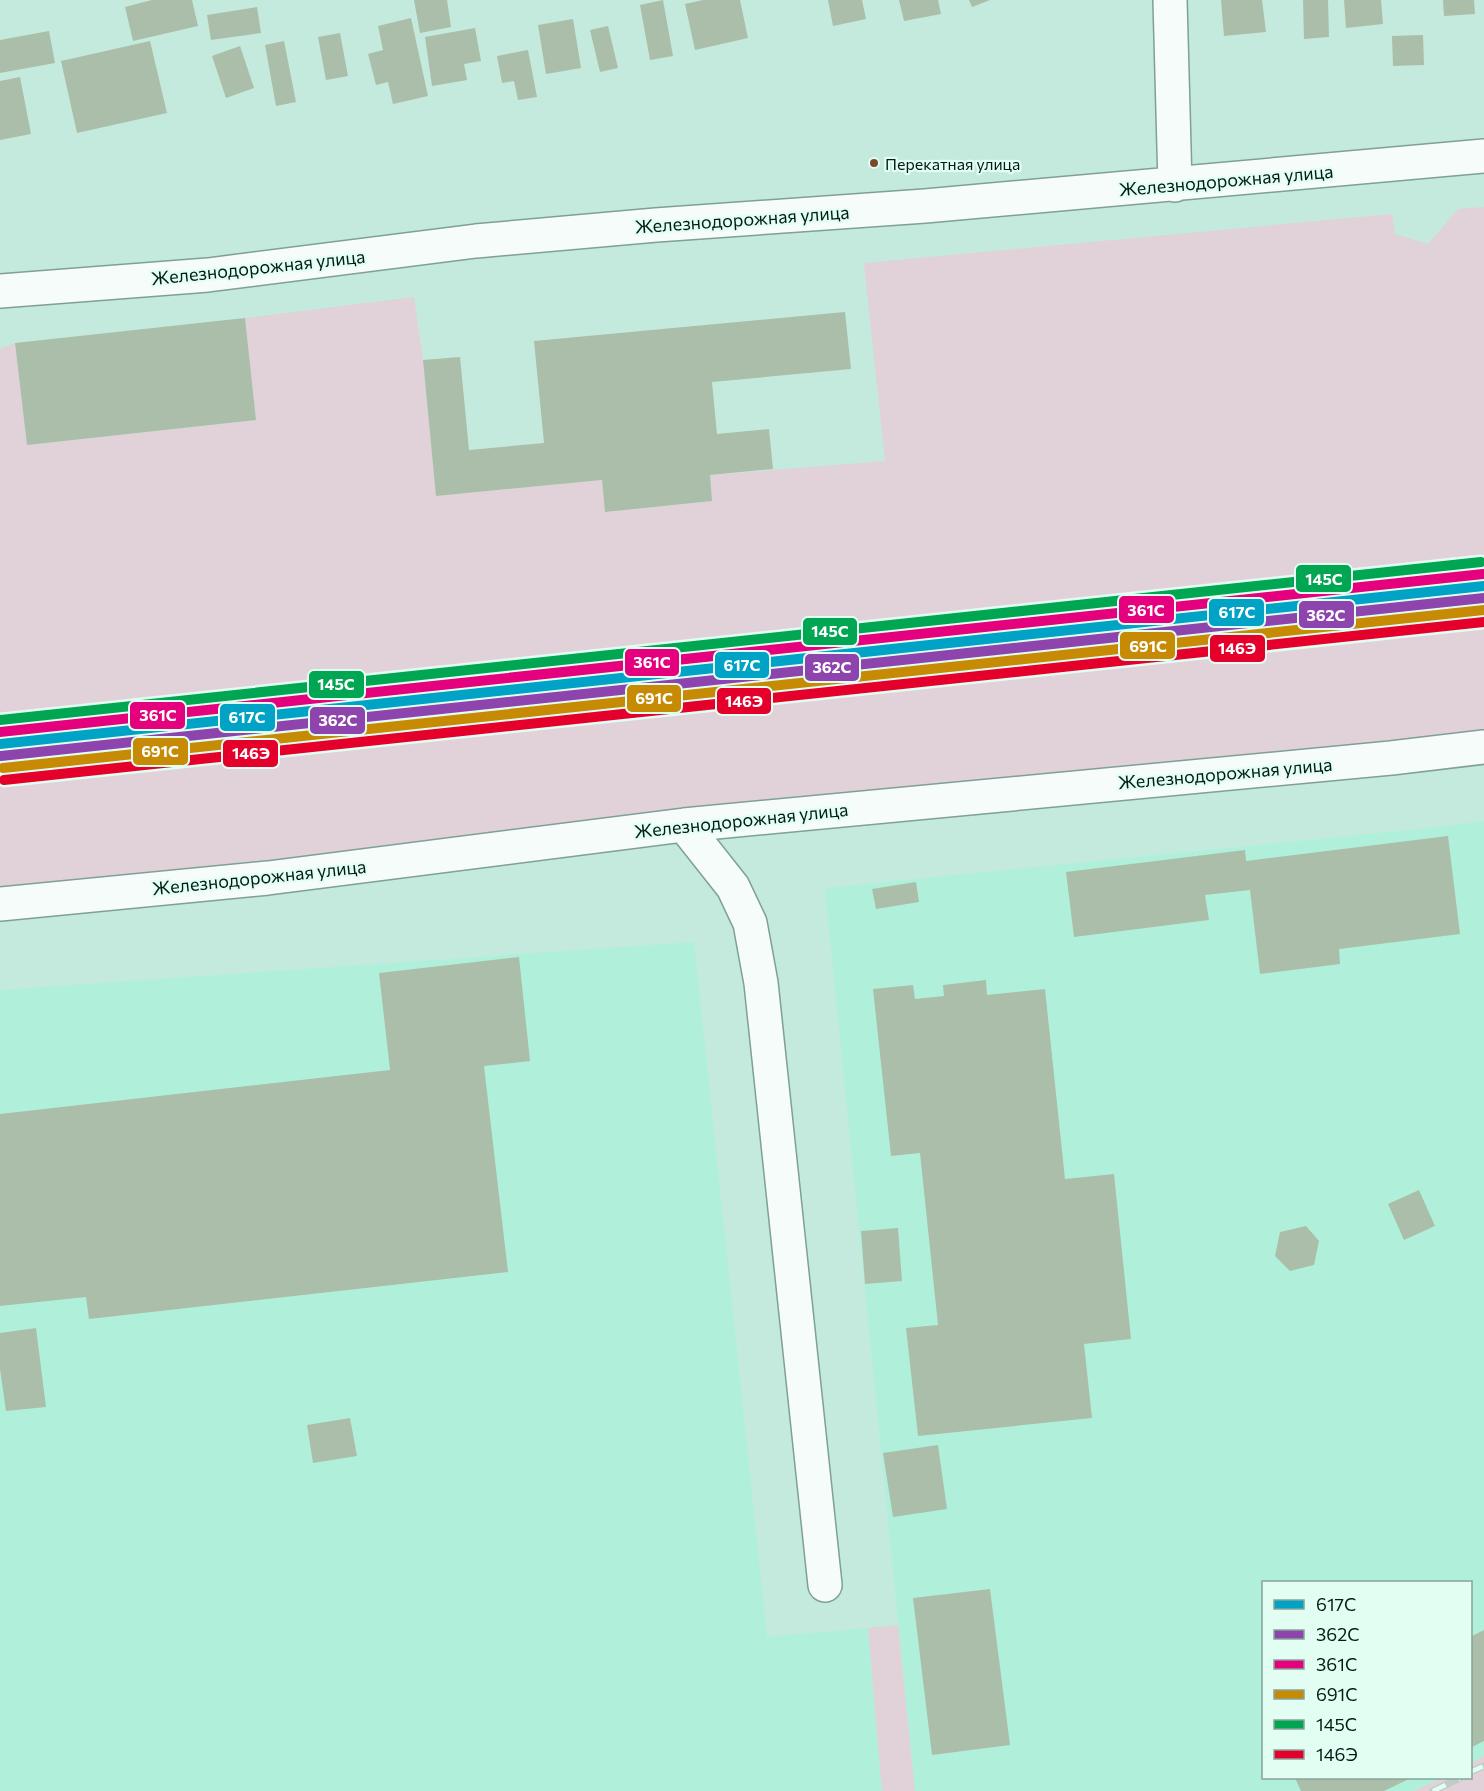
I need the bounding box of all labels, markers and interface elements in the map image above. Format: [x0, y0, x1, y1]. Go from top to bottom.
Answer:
place label: Перекатная улица [885, 154, 1020, 173]
marker: Перекатная улица [868, 157, 880, 169]
street label: Железнодорожная улица [1118, 160, 1334, 200]
street label: Железнодорожная улица [634, 201, 850, 237]
street label: Железнодорожная улица [150, 245, 366, 289]
line badge: 145С [1295, 564, 1352, 593]
text: 145С [1305, 569, 1343, 588]
line badge: 361С [1118, 595, 1175, 624]
line badge: 617C [1208, 598, 1265, 627]
text: 361С [1127, 600, 1165, 619]
line badge: 362С [1298, 600, 1355, 629]
text: 617C [1219, 602, 1255, 621]
text: 362С [1306, 605, 1346, 624]
line badge: 145С [802, 617, 858, 646]
text: 145С [811, 621, 849, 640]
line badge: 691С [1119, 631, 1176, 660]
line badge: 146Э [1209, 634, 1266, 663]
text: 691С [1129, 636, 1167, 655]
text: 146Э [1218, 638, 1256, 657]
line badge: 361С [624, 648, 680, 677]
line badge: 617C [714, 651, 770, 679]
text: 361С [633, 652, 671, 671]
line badge: 362С [804, 653, 860, 682]
text: 617C [724, 655, 760, 674]
text: 362С [812, 657, 852, 676]
line badge: 145С [308, 670, 365, 699]
text: 145С [317, 674, 355, 693]
line badge: 691С [626, 684, 682, 713]
line badge: 146Э [716, 687, 772, 715]
text: 691С [635, 688, 673, 707]
text: 146Э [725, 691, 763, 710]
line badge: 361С [129, 701, 186, 730]
line badge: 617C [219, 703, 276, 732]
text: 361С [139, 705, 177, 724]
line badge: 362С [309, 706, 366, 735]
text: 617C [229, 707, 265, 726]
text: 362С [318, 710, 358, 729]
line badge: 691С [132, 737, 189, 766]
line badge: 146Э [222, 739, 279, 768]
text: 691С [141, 741, 179, 760]
text: 146Э [232, 743, 270, 762]
street label: Железнодорожная улица [1117, 753, 1333, 793]
street label: Железнодорожная улица [633, 798, 849, 842]
street label: Железнодорожная улица [151, 855, 367, 899]
legend [1262, 1581, 1472, 1779]
text: 617C [1316, 1593, 1356, 1615]
text: 362С [1316, 1623, 1359, 1645]
text: 361С [1316, 1653, 1357, 1675]
text: 691С [1316, 1683, 1358, 1705]
text: 145С [1316, 1713, 1357, 1735]
text: 146Э [1316, 1743, 1358, 1765]

